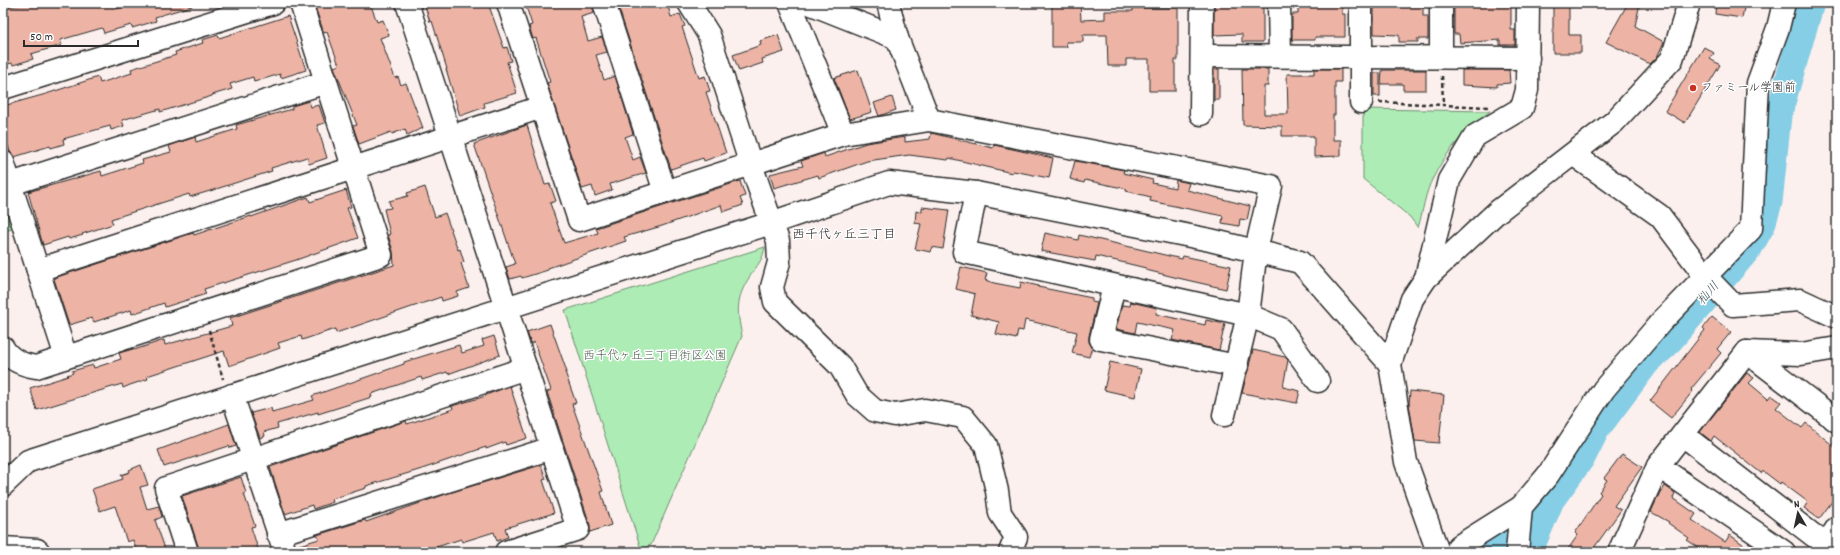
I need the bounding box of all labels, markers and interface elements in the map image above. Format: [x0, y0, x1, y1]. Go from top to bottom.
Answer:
scale bar [24, 22, 138, 48]
text: 50 m [30, 29, 53, 46]
place label: ファミール学園前 [1701, 80, 1796, 97]
marker: ファミール学園前 [1688, 83, 1698, 93]
district label: 西千代ヶ丘三丁目 [792, 226, 896, 245]
water label: 杣川 [1693, 278, 1725, 310]
park label: 西千代ヶ丘三丁目街区公園 [583, 348, 727, 365]
north arrow [1778, 493, 1818, 533]
text: N [1793, 497, 1801, 513]

